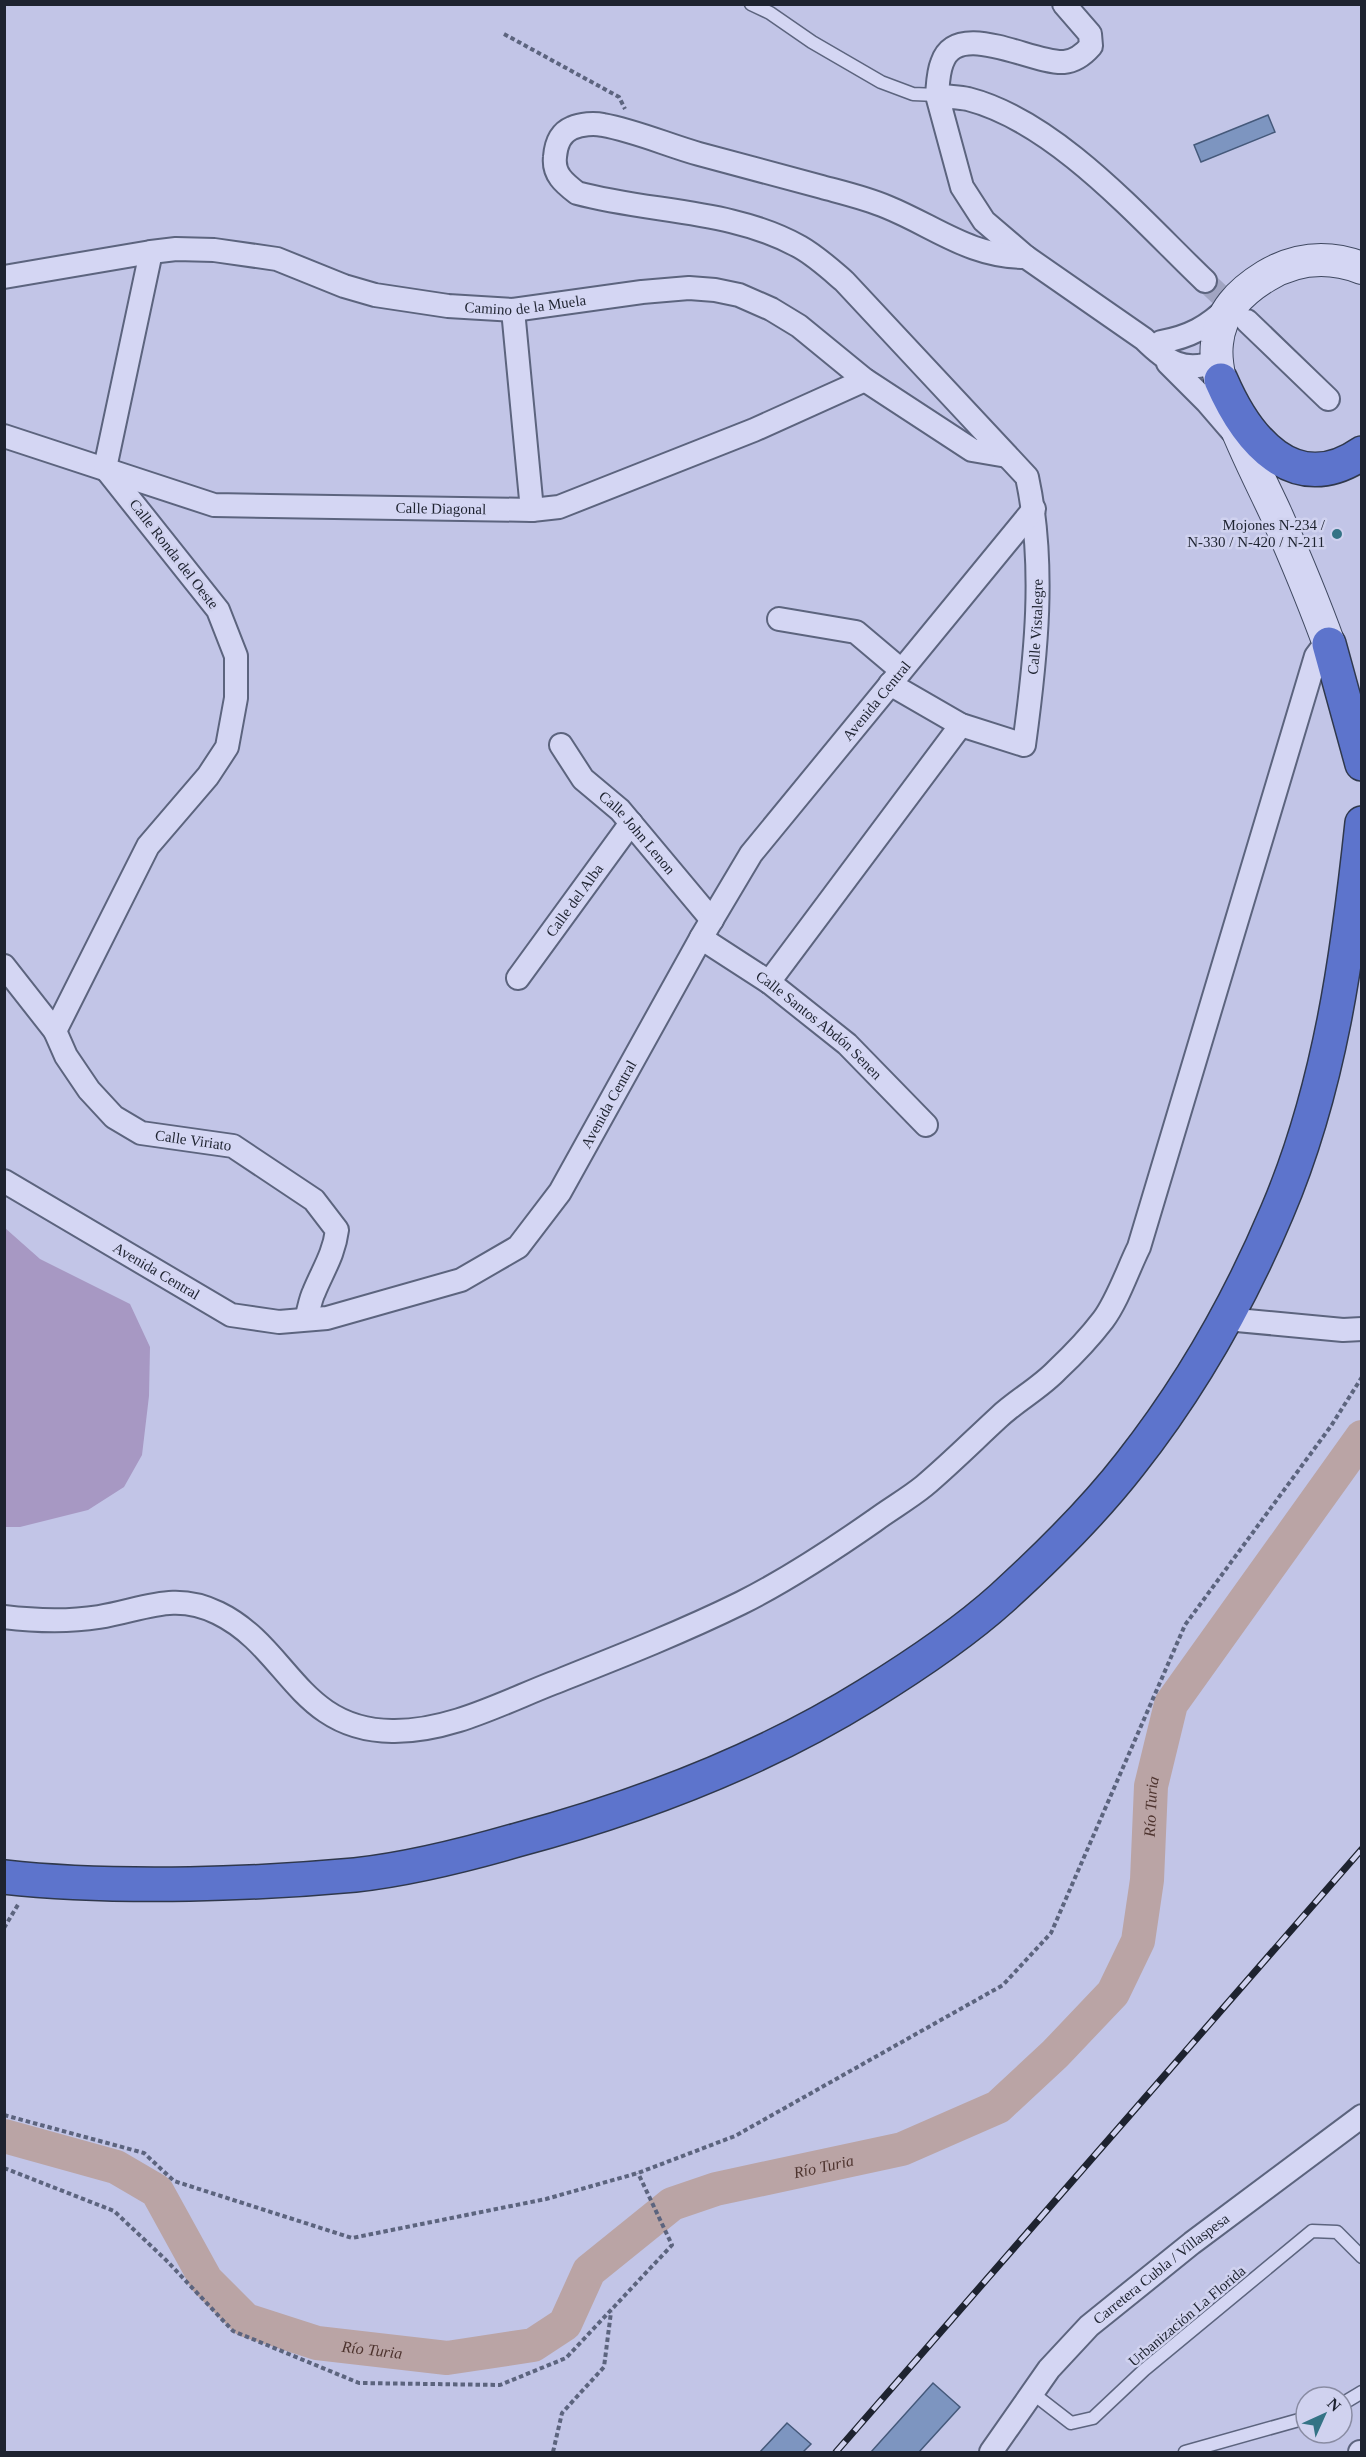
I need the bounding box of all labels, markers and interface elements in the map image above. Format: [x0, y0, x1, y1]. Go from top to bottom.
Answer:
street label: Camino de la Muela [464, 292, 587, 318]
street label: Calle Ronda del Oeste [126, 496, 222, 612]
street label: Calle Diagonal [396, 500, 486, 517]
place label: Mojones N-234 / N-330 / N-420 / N-211 [1187, 517, 1326, 550]
marker: Mojones N-234 / N-330 / N-420 / N-211 [1330, 527, 1344, 541]
street label: Calle Vistalegre [1025, 578, 1046, 675]
street label: Avenida Central [839, 658, 914, 744]
street label: Calle John Lenon [596, 788, 679, 878]
street label: Calle del Alba [543, 861, 607, 940]
street label: Calle Santos Abdón Senen [753, 968, 885, 1083]
street label: Avenida Central [578, 1058, 639, 1151]
street label: Calle Viriato [154, 1127, 232, 1154]
street label: Avenida Central [110, 1239, 203, 1303]
water label: Río Turia [1141, 1774, 1162, 1838]
water label: Río Turia [791, 2152, 855, 2181]
street label: Carretera Cubla / Villaspesa [1090, 2210, 1232, 2327]
street label: Urbanización La Florida [1125, 2262, 1249, 2370]
water label: Río Turia [340, 2338, 403, 2362]
north arrow [1294, 2385, 1354, 2445]
text: N [1324, 2395, 1345, 2415]

